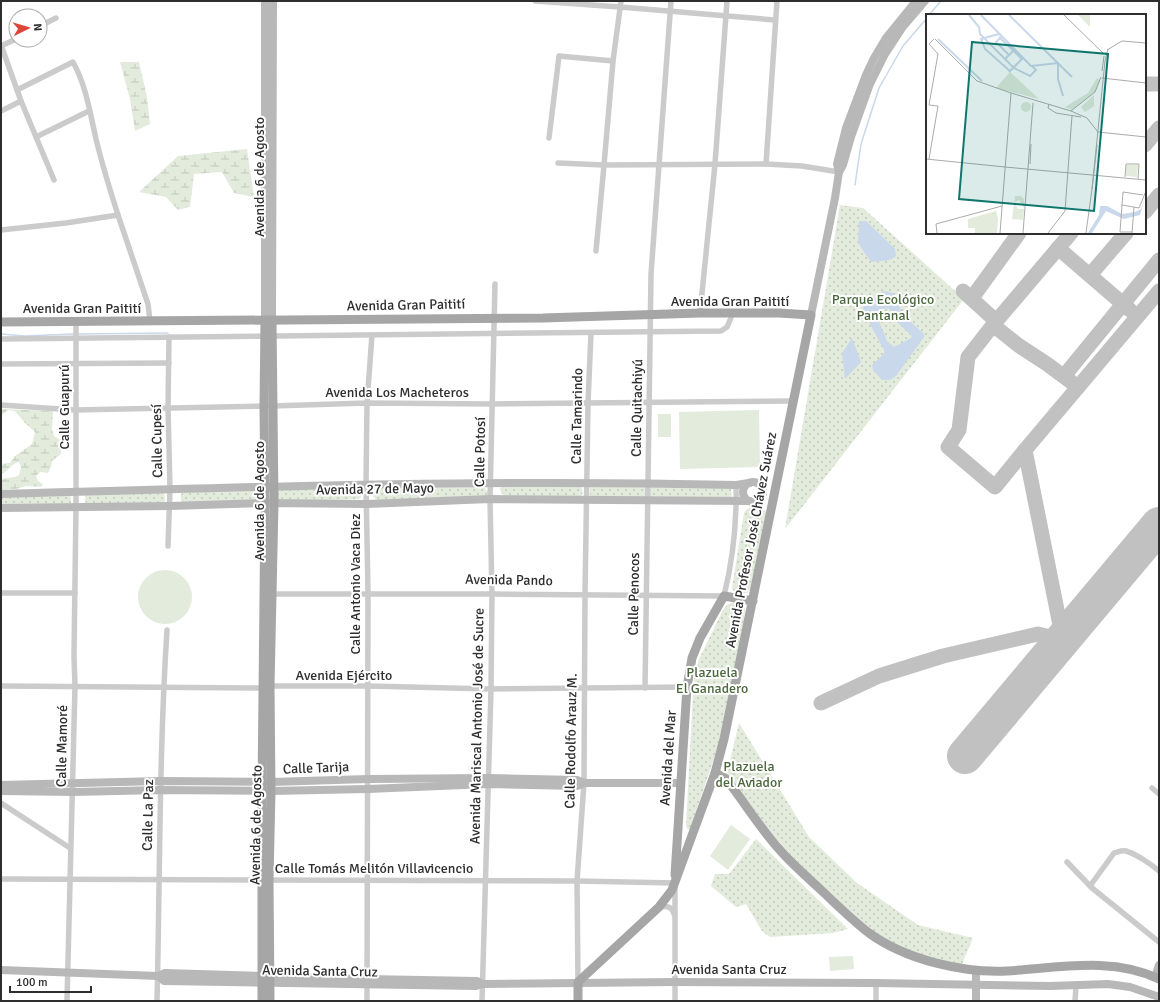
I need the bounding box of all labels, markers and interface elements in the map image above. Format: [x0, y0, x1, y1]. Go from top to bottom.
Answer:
north arrow [8, 8, 48, 48]
inset map [926, 14, 1146, 234]
text: N [31, 23, 44, 32]
street label: Avenida 6 de Agosto [251, 117, 268, 237]
park label: Parque Ecológico Pantanal [832, 291, 934, 324]
street label: Avenida Gran Paitití [671, 293, 789, 310]
street label: Avenida Gran Paitití [347, 295, 466, 315]
street label: Avenida Gran Paitití [23, 300, 141, 317]
street label: Calle Quitachiyú [628, 359, 646, 457]
street label: Calle Guapurú [56, 364, 73, 450]
street label: Calle Tamarindo [568, 368, 586, 464]
street label: Avenida Los Macheteros [325, 384, 469, 401]
street label: Calle Cupesí [148, 404, 166, 478]
street label: Calle Potosí [471, 417, 489, 487]
street label: Avenida Profesor José Chávez Suárez [722, 431, 780, 649]
street label: Avenida 6 de Agosto [251, 441, 268, 561]
street label: Avenida 27 de Mayo [316, 479, 434, 499]
street label: Calle Antonio Vaca Diez [347, 514, 364, 654]
street label: Calle Penocos [625, 552, 643, 636]
street label: Avenida Pando [465, 571, 553, 589]
street label: Avenida Mariscal Antonio José de Sucre [466, 608, 488, 844]
park label: Plazuela El Ganadero [676, 664, 748, 697]
street label: Avenida Ejército [296, 667, 392, 684]
street label: Calle Rodolfo Arauz M. [561, 673, 581, 809]
street label: Calle Mamoré [53, 705, 71, 787]
street label: Avenida del Mar [656, 709, 680, 806]
street label: Calle Tarija [282, 758, 350, 778]
park label: Plazuela del Aviador [716, 758, 783, 791]
street label: Avenida 6 de Agosto [246, 765, 266, 885]
street label: Calle La Paz [139, 779, 157, 851]
street label: Calle Tomás Melitón Villavicencio [275, 860, 473, 877]
street label: Avenida Santa Cruz [262, 961, 378, 981]
street label: Avenida Santa Cruz [671, 961, 787, 978]
scale bar [10, 968, 91, 994]
text: 100 m [16, 975, 48, 990]

